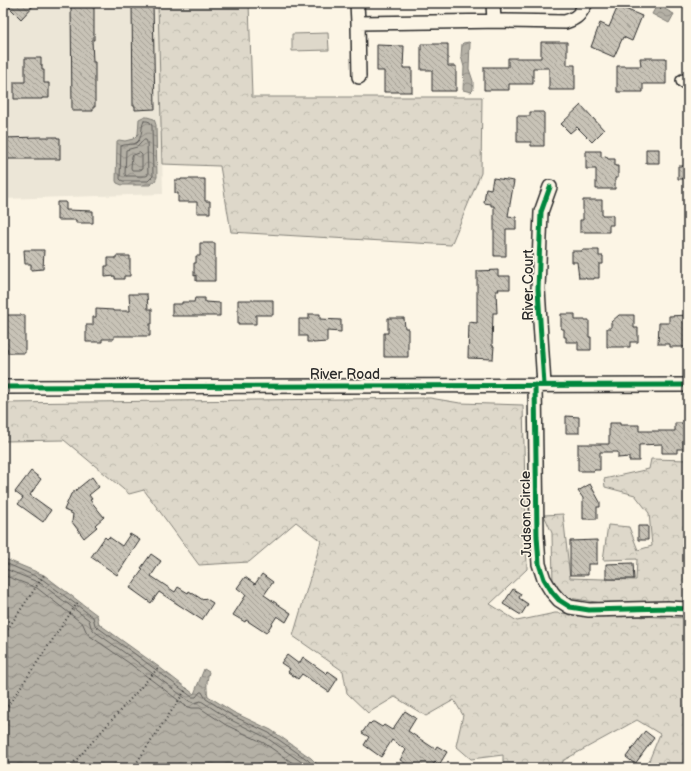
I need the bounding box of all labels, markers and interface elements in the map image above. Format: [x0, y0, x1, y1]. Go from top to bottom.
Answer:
street label: River Court [520, 249, 537, 321]
street label: River Road [310, 366, 380, 383]
street label: Judson Circle [517, 471, 535, 557]

